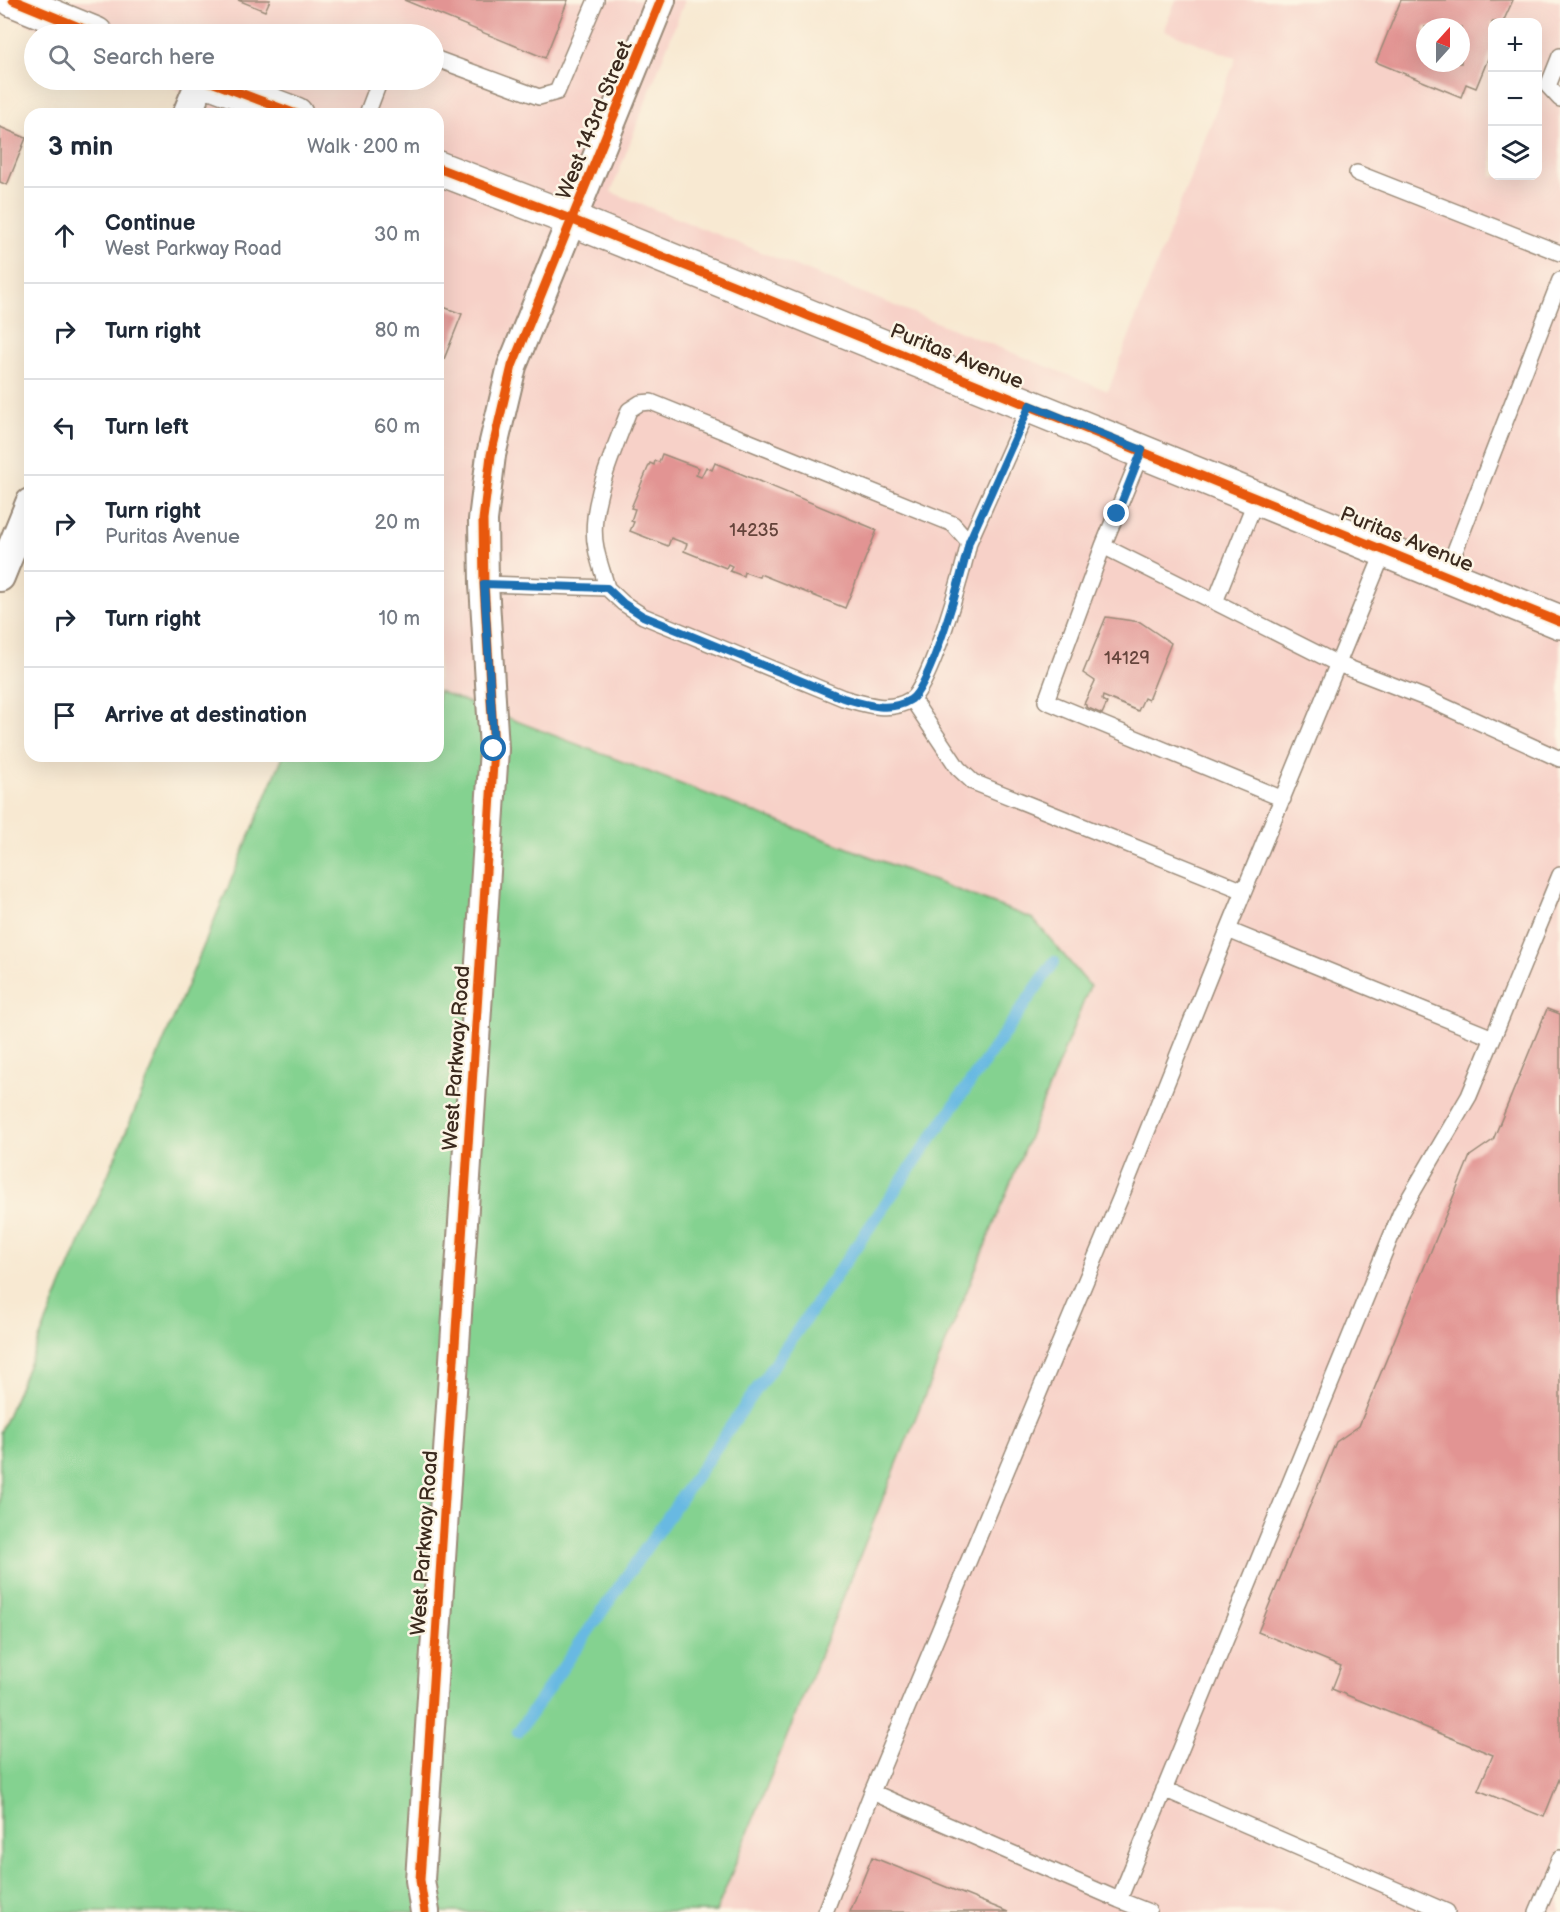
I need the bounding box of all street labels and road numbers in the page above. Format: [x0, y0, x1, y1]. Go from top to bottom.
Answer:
street label: West 143rd Street [551, 37, 638, 203]
street label: Puritas Avenue [886, 318, 1027, 395]
street label: Puritas Avenue [1336, 501, 1477, 578]
street label: West Parkway Road [438, 965, 475, 1151]
street label: West Parkway Road [406, 1450, 443, 1636]

